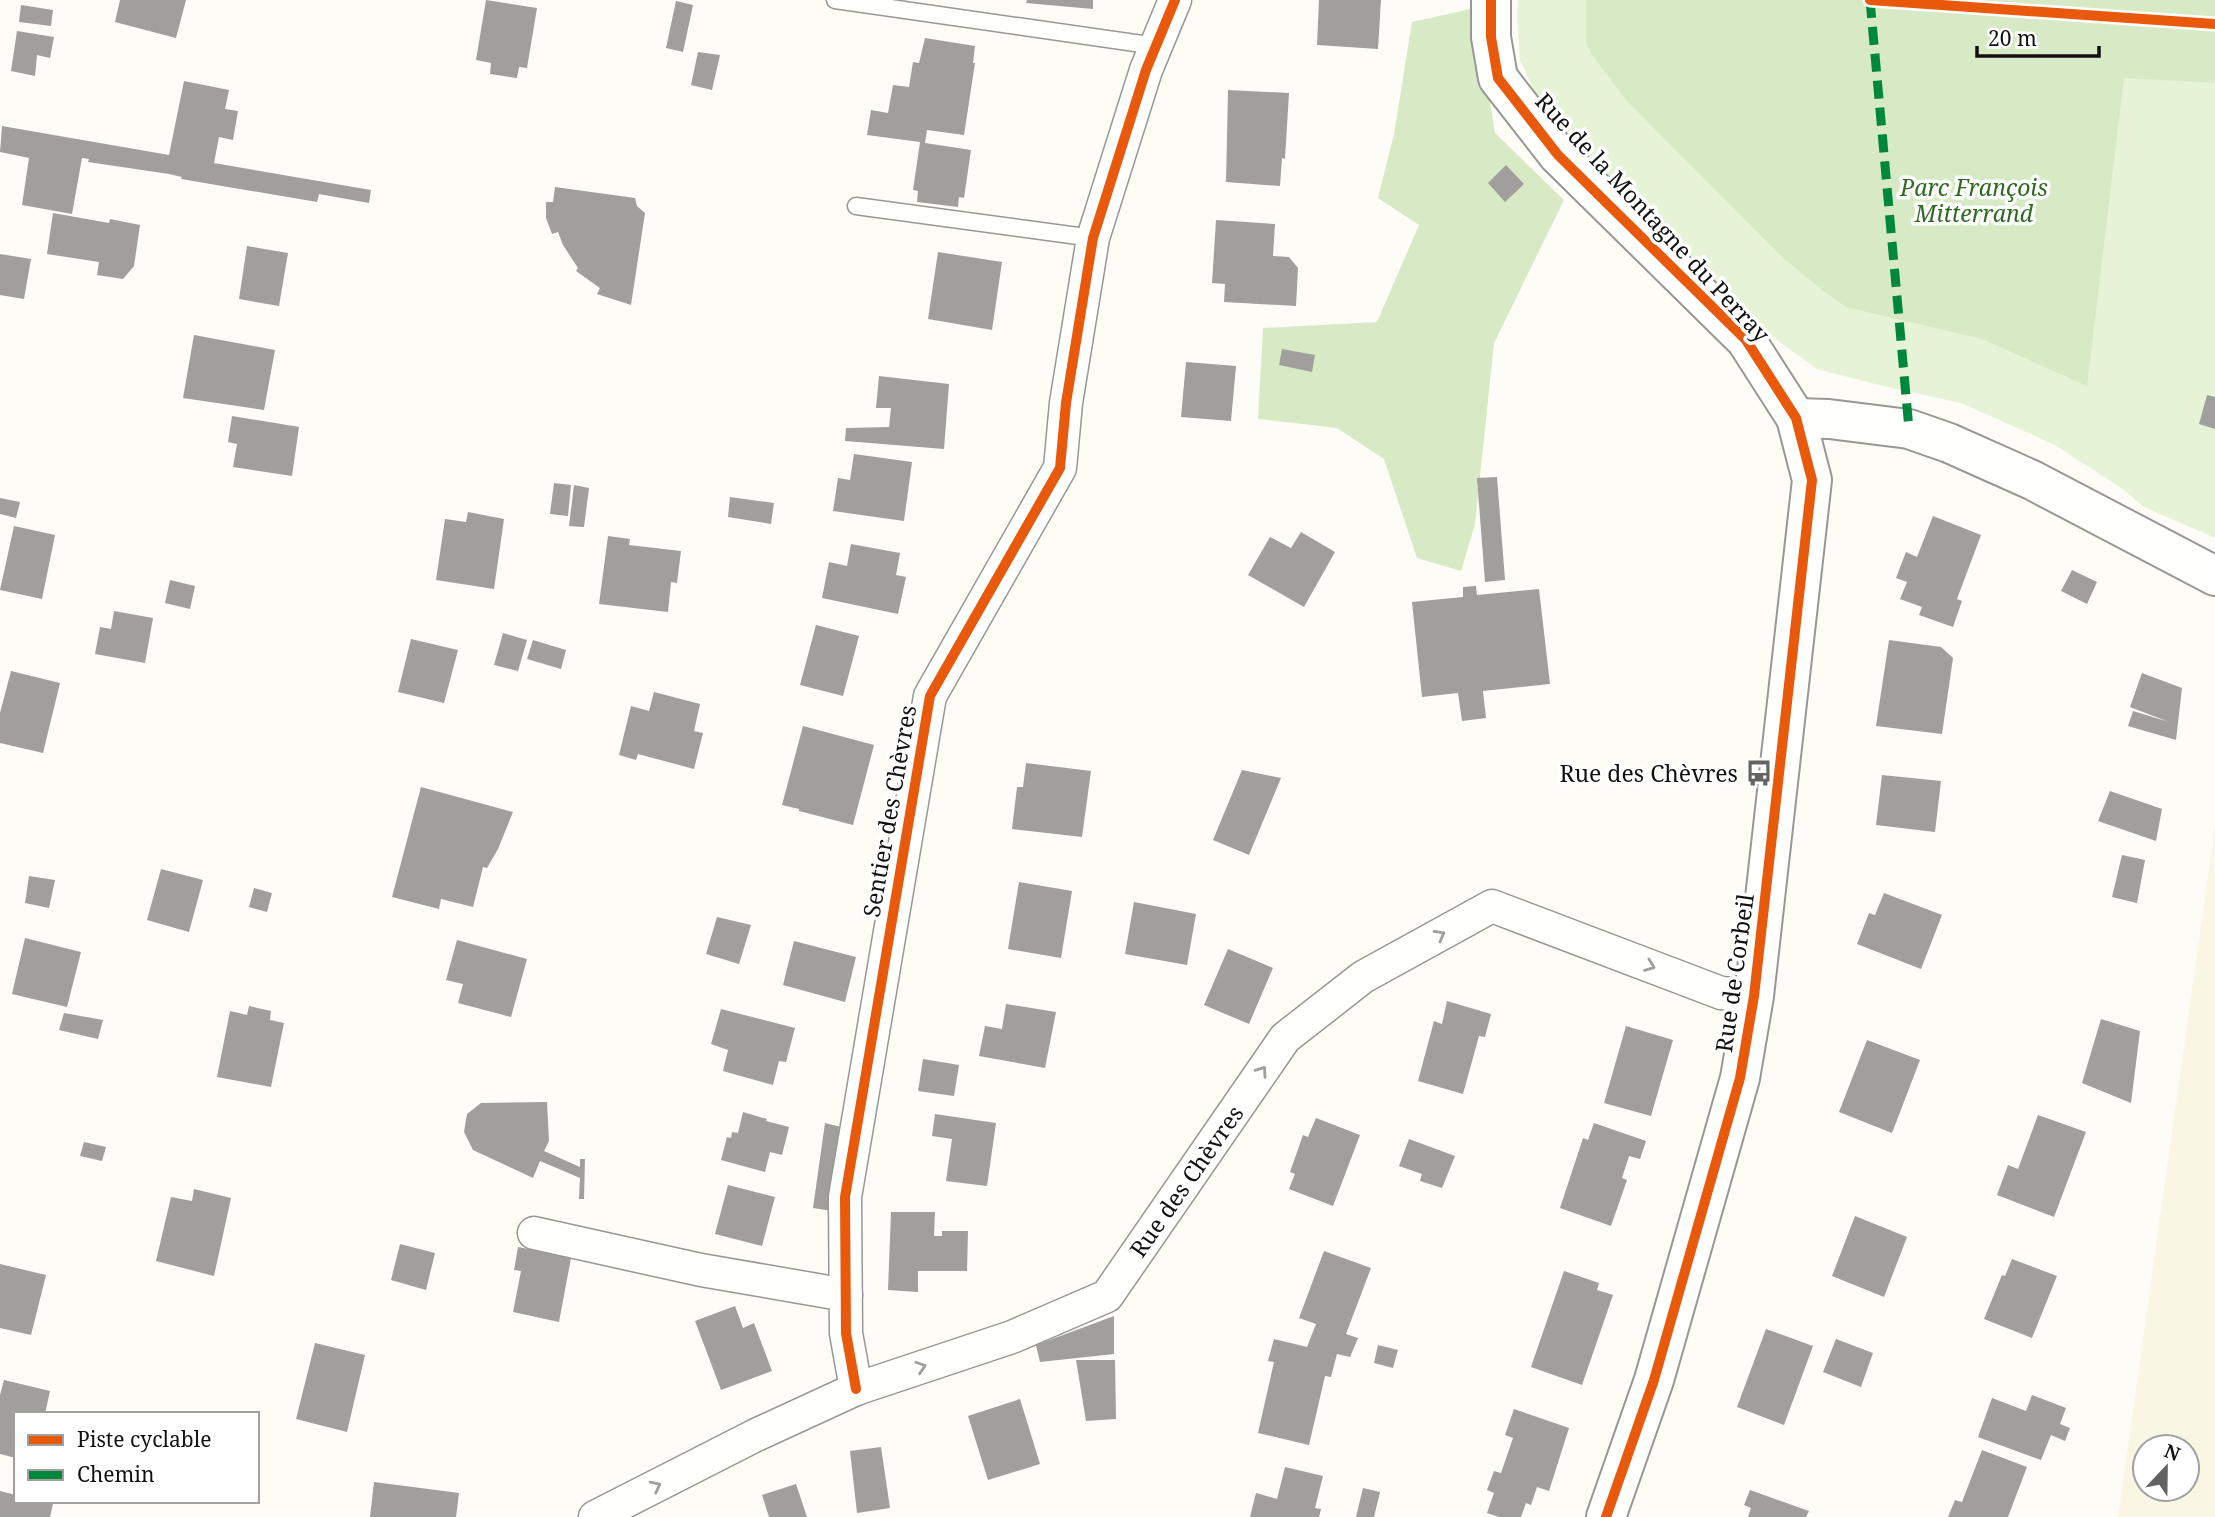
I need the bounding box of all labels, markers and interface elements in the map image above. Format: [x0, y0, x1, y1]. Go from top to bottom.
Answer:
scale bar [1977, 14, 2100, 58]
text: 20 m [1988, 24, 2037, 52]
street label: Rue de la Montagne du Perray [1529, 85, 1777, 349]
park label: Parc François Mitterrand [1899, 171, 2048, 229]
street label: Sentier des Chèvres [855, 702, 923, 920]
place label: Rue des Chèvres [1559, 757, 1738, 789]
bus stop icon: Rue des Chèvres [1744, 758, 1774, 788]
street label: Rue de Corbeil [1707, 892, 1761, 1054]
one-way arrow [1433, 929, 1446, 943]
one-way arrow [1643, 957, 1655, 971]
one-way arrow [1254, 1066, 1266, 1079]
street label: Rue des Chèvres [1122, 1099, 1250, 1263]
one-way arrow [914, 1361, 926, 1375]
legend [14, 1412, 259, 1503]
text: Piste cyclable [77, 1425, 211, 1453]
north arrow [2131, 1433, 2201, 1503]
text: N [2161, 1437, 2184, 1467]
text: Chemin [77, 1460, 155, 1488]
one-way arrow [649, 1480, 661, 1494]

